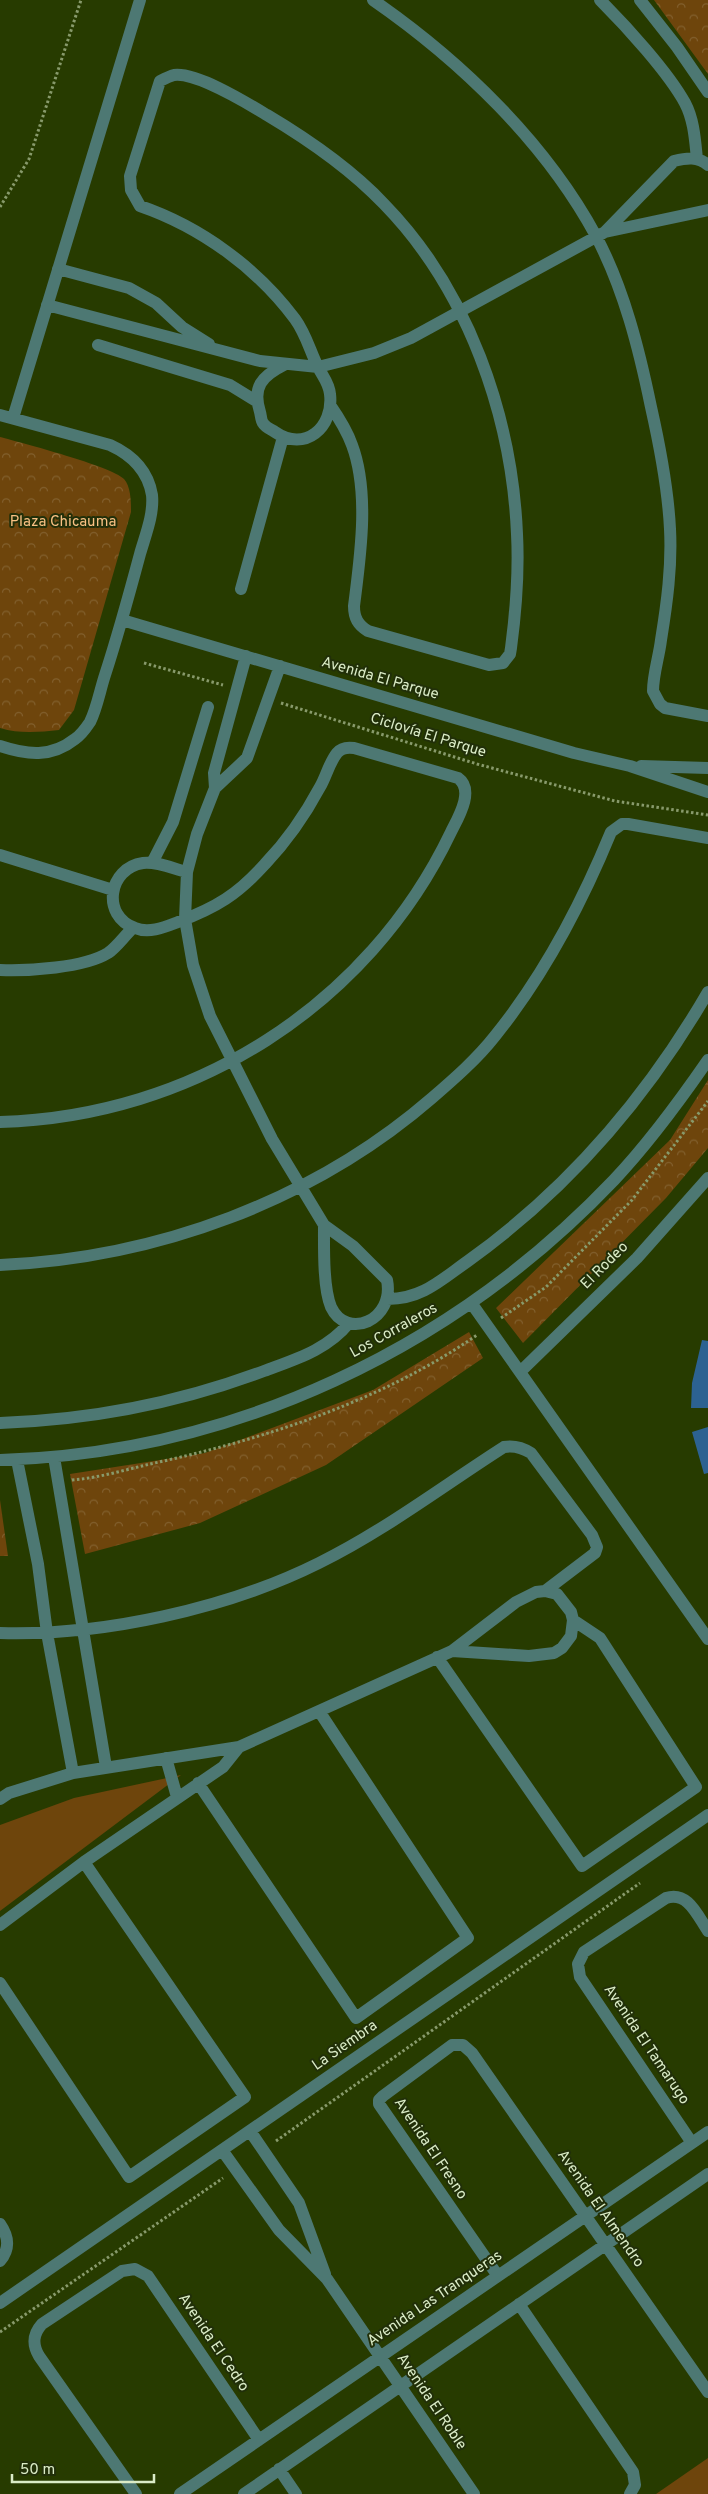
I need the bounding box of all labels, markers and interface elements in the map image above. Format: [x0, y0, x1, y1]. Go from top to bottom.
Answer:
park label: Plaza Chicauma [10, 513, 116, 532]
street label: Avenida El Parque [319, 653, 441, 705]
street label: Ciclovía El Parque [368, 709, 488, 763]
street label: El Rodeo [577, 1238, 633, 1294]
street label: Los Corraleros [347, 1299, 441, 1363]
street label: Avenida El Tamarugo [599, 1981, 693, 2109]
street label: La Siembra [309, 2017, 381, 2075]
street label: Avenida El Fresno [389, 2095, 471, 2203]
street label: Avenida El Almendro [552, 2146, 648, 2272]
street label: Avenida Las Tranqueras [364, 2247, 506, 2351]
street label: Avenida El Cedro [173, 2290, 253, 2396]
street label: Avenida El Roble [392, 2350, 470, 2454]
scale bar [12, 2452, 155, 2484]
text: 50 m [20, 2461, 55, 2480]

